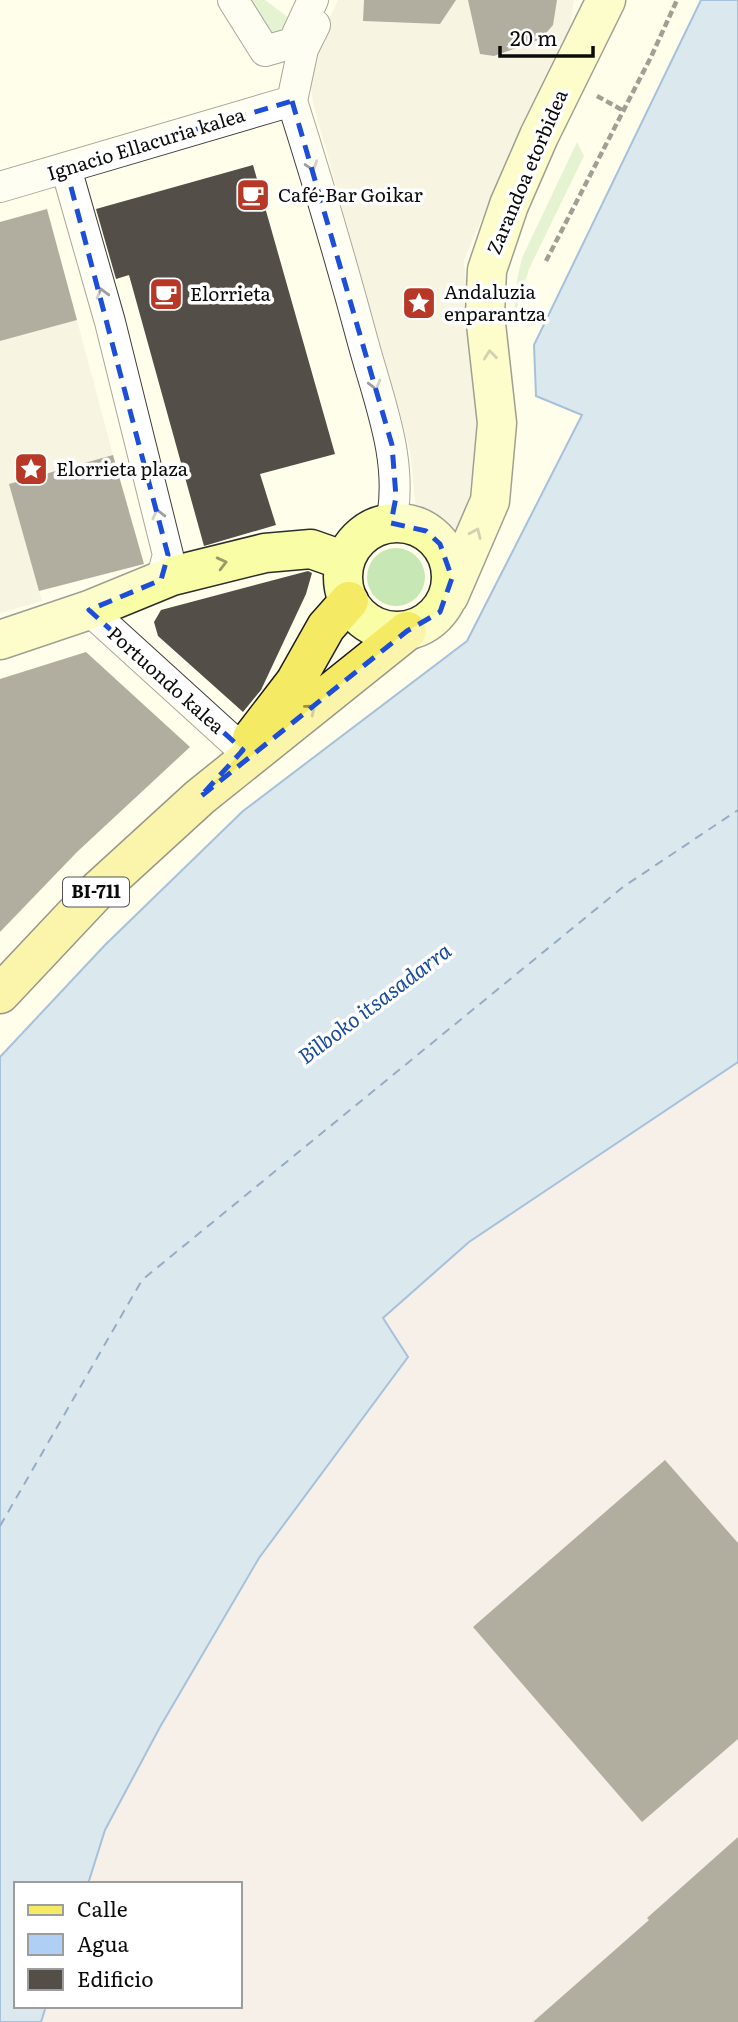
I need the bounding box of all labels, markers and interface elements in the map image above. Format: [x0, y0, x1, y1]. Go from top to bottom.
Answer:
scale bar [500, 14, 593, 58]
text: 20 m [510, 21, 557, 52]
street label: Zarandoa etorbidea [479, 84, 574, 258]
street label: Ignacio Ellacuria kalea [43, 99, 249, 186]
one-way arrow [304, 160, 319, 172]
cafe icon: Café-Bar Goikar [234, 176, 272, 214]
place label: Café-Bar Goikar [278, 180, 423, 208]
cafe icon: Elorrieta [147, 275, 185, 313]
place label: Andaluzia enparantza [444, 277, 547, 327]
place label: Elorrieta [190, 279, 271, 307]
place icon: Andaluzia enparantza [400, 284, 438, 322]
one-way arrow [96, 287, 110, 299]
one-way arrow [482, 349, 497, 361]
one-way arrow [367, 379, 381, 391]
place icon: Elorrieta plaza [12, 450, 50, 488]
place label: Elorrieta plaza [56, 454, 189, 482]
one-way arrow [152, 508, 166, 520]
one-way arrow [468, 528, 482, 541]
one-way arrow [216, 557, 228, 572]
street label: Portuondo kalea [102, 619, 232, 740]
one-way arrow [302, 705, 315, 717]
road number: BI-711 [63, 878, 129, 906]
water label: Bilboko itsasadarra [290, 934, 457, 1070]
legend [14, 1882, 242, 2008]
text: Calle [77, 1892, 128, 1923]
text: Agua [77, 1927, 129, 1958]
text: Edificio [77, 1962, 153, 1993]

